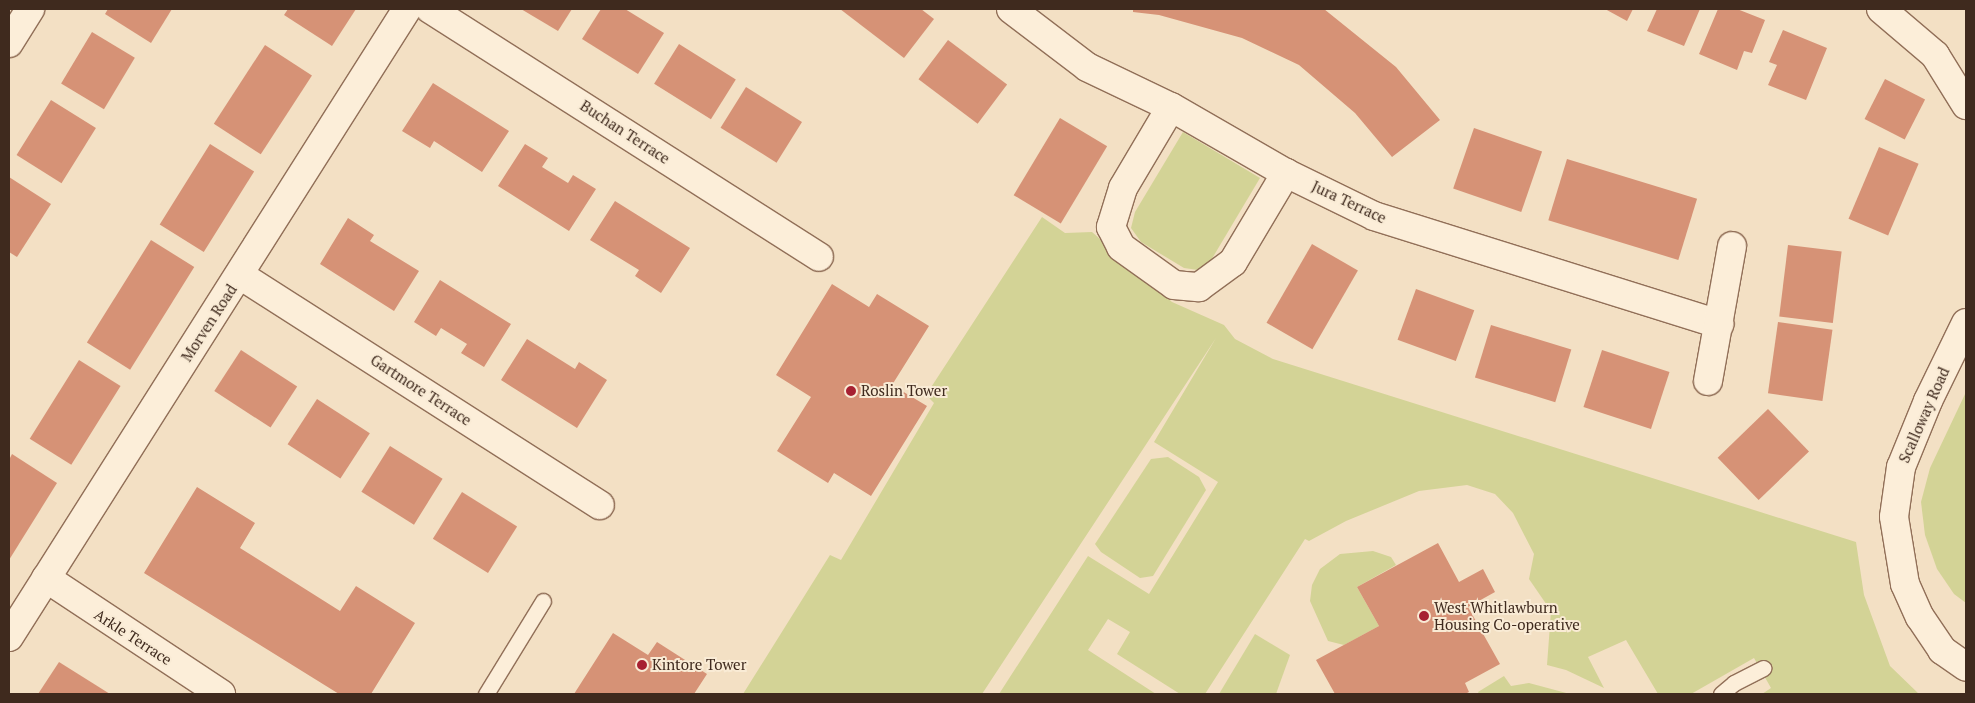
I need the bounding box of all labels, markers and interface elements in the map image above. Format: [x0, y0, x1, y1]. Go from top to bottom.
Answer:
street label: Buchan Terrace [577, 96, 673, 168]
street label: Jura Terrace [1309, 177, 1389, 227]
street label: Morven Road [177, 281, 241, 365]
street label: Gartmore Terrace [367, 351, 475, 429]
street label: Scalloway Road [1895, 364, 1953, 466]
place label: Roslin Tower [861, 382, 947, 400]
marker: Roslin Tower [845, 385, 857, 397]
place label: West Whitlawburn Housing Co-operative [1434, 598, 1580, 633]
street label: Arkle Terrace [91, 605, 175, 669]
marker: West Whitlawburn Housing Co-operative [1418, 610, 1430, 622]
place label: Kintore Tower [652, 656, 746, 674]
marker: Kintore Tower [636, 659, 648, 671]

